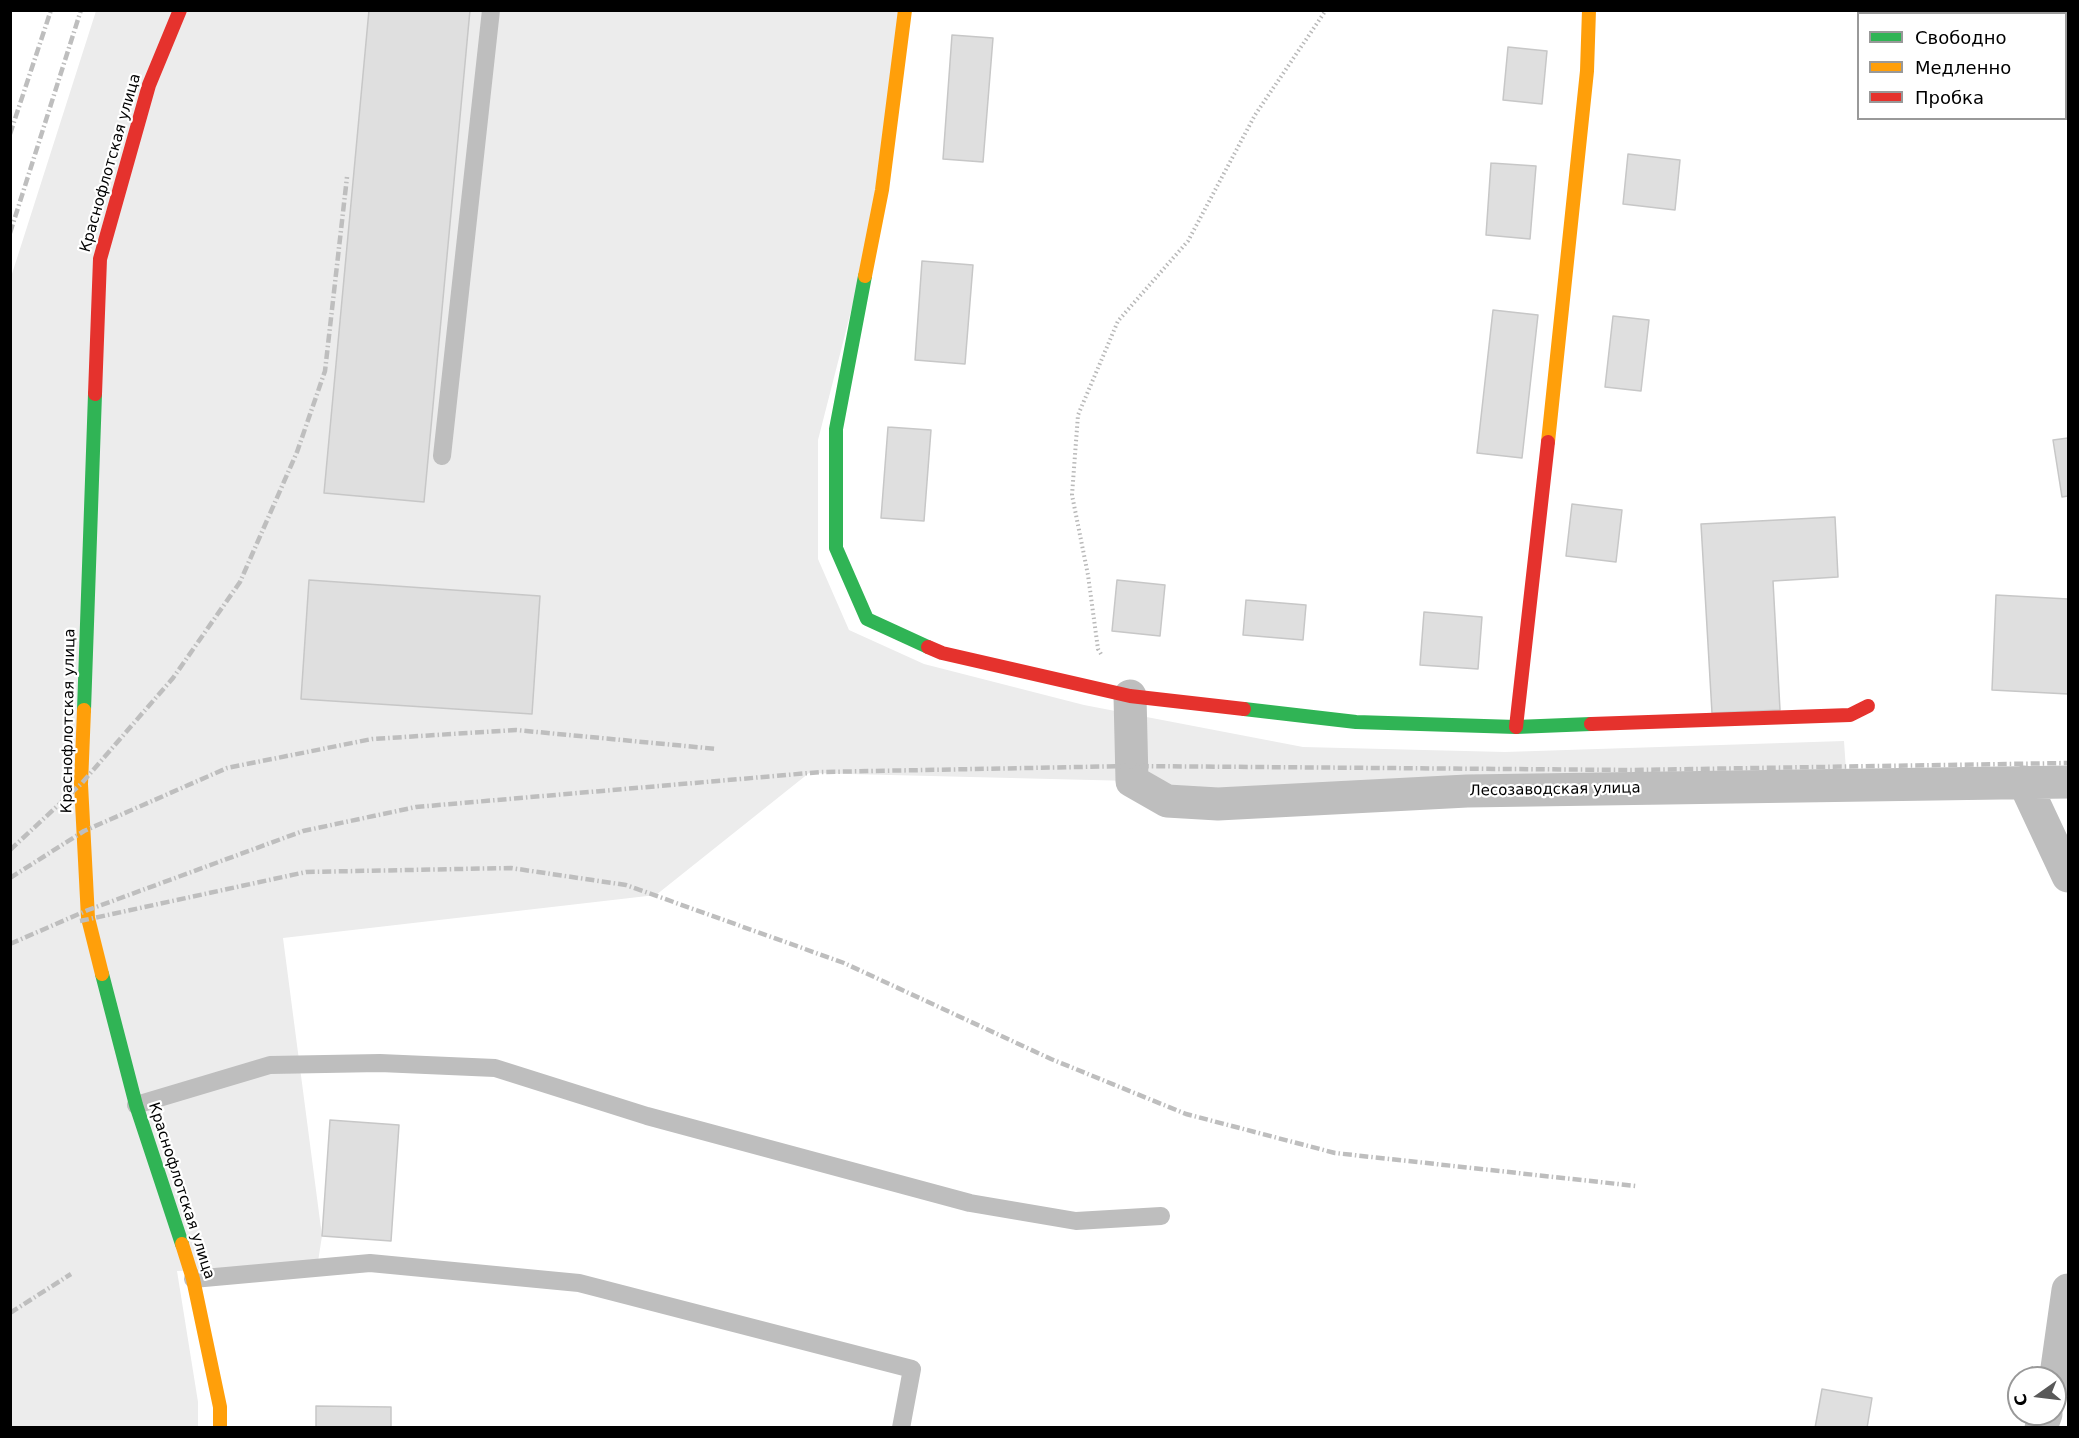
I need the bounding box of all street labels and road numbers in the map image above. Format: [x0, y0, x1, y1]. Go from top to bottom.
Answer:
street label: Краснофлотская улица [77, 72, 145, 254]
street label: Краснофлотская улица [58, 628, 80, 814]
street label: Лесозаводская улица [1469, 780, 1641, 800]
street label: Краснофлотская улица [144, 1100, 218, 1282]

